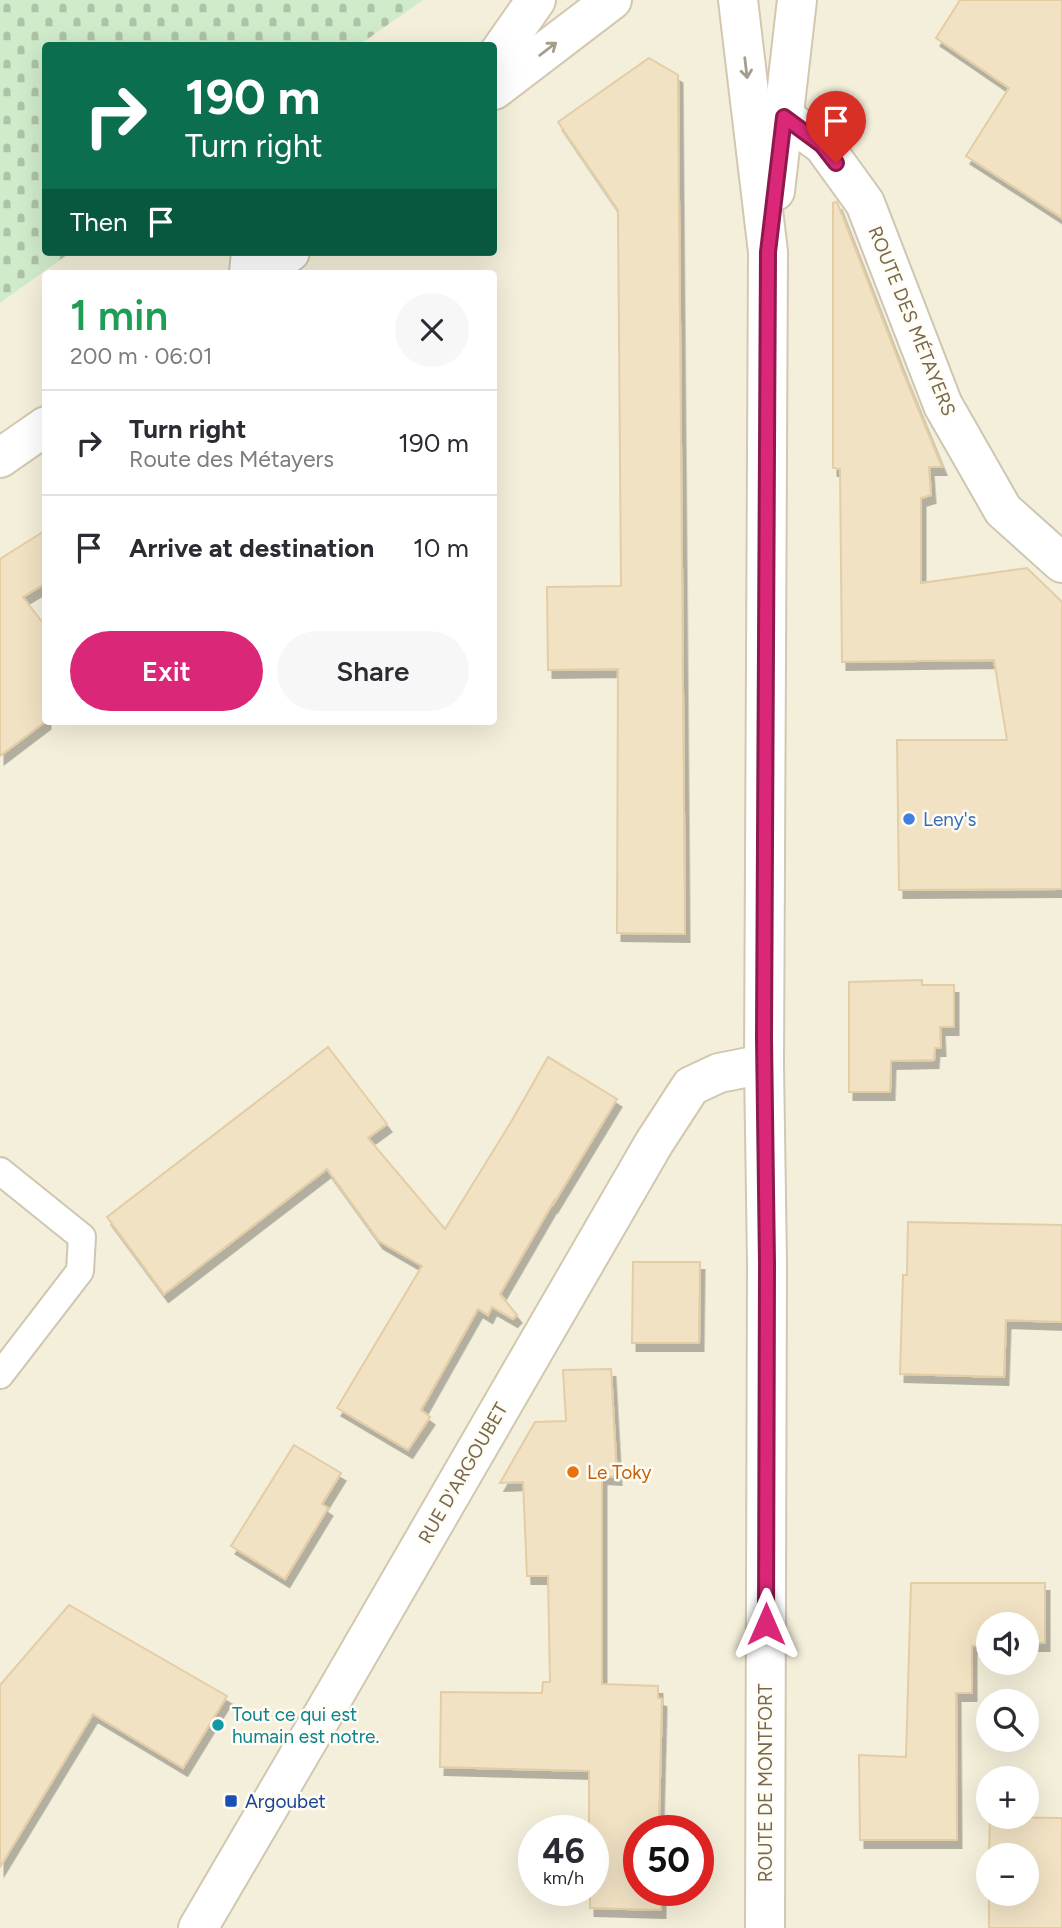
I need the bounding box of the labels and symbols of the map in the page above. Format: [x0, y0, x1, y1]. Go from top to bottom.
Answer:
one-way arrow [538, 42, 557, 56]
one-way arrow [739, 56, 752, 79]
pin [806, 91, 866, 163]
street label: ROUTE DES MÉTAYERS [863, 223, 961, 419]
place label: Leny's [923, 808, 977, 831]
marker: Leny's [901, 811, 917, 827]
street label: RUE D'ARGOUBET [413, 1398, 513, 1548]
place label: Le Toky [587, 1461, 652, 1484]
marker: Le Toky [565, 1464, 581, 1480]
position arrow [729, 1587, 803, 1661]
street label: ROUTE DE MONTFORT [754, 1683, 777, 1882]
place label: Tout ce qui est humain est notre. [232, 1703, 379, 1748]
marker: Tout ce qui est humain est notre. [210, 1717, 226, 1733]
place label: Argoubet [245, 1790, 326, 1813]
marker: Argoubet [223, 1793, 239, 1809]
speed limit sign: 50 [623, 1815, 714, 1906]

